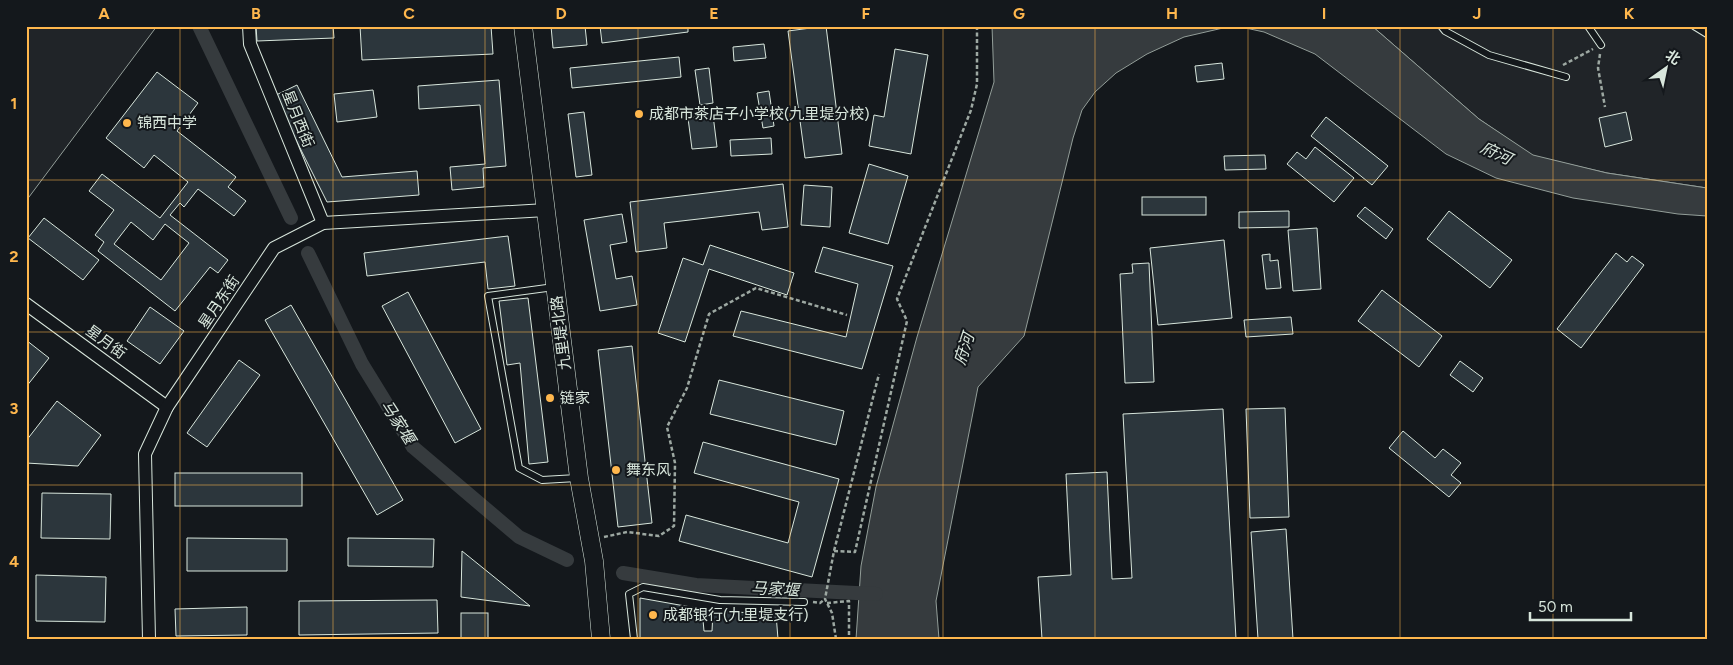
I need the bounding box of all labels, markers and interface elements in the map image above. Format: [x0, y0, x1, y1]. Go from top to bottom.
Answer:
text: A [98, 4, 110, 23]
text: B [251, 4, 261, 23]
text: C [403, 4, 415, 23]
text: D [555, 4, 567, 23]
text: E [709, 4, 719, 23]
text: F [862, 4, 871, 23]
text: G [1013, 4, 1025, 23]
text: H [1166, 4, 1178, 23]
text: I [1322, 4, 1326, 23]
text: J [1473, 4, 1481, 23]
text: K [1624, 4, 1635, 23]
north arrow [1640, 42, 1690, 92]
text: 北 [1662, 47, 1683, 68]
street label: 星月西街 [278, 88, 318, 150]
text: 1 [11, 94, 17, 113]
place label: 成都市茶店子小学校(九里堤分校) [649, 105, 870, 123]
marker: 成都市茶店子小学校(九里堤分校) [633, 108, 645, 120]
place label: 锦西中学 [137, 114, 197, 132]
marker: 锦西中学 [121, 117, 133, 129]
water label: 府河 [1477, 138, 1517, 170]
text: 2 [9, 247, 19, 266]
street label: 星月东街 [195, 272, 243, 332]
street label: 九里堤北路 [547, 295, 575, 371]
street label: 星月街 [83, 321, 129, 363]
water label: 府河 [950, 328, 979, 367]
place label: 链家 [560, 389, 590, 407]
marker: 链家 [544, 392, 556, 404]
water label: 马家堰 [377, 397, 421, 450]
text: 3 [10, 399, 19, 418]
place label: 舞东风 [626, 461, 671, 479]
marker: 舞东风 [610, 464, 622, 476]
text: 4 [9, 552, 19, 571]
water label: 马家堰 [751, 578, 802, 600]
scale bar [1530, 590, 1632, 622]
text: 50 m [1538, 598, 1573, 616]
place label: 成都银行(九里堤支行) [663, 606, 809, 624]
marker: 成都银行(九里堤支行) [647, 609, 659, 621]

